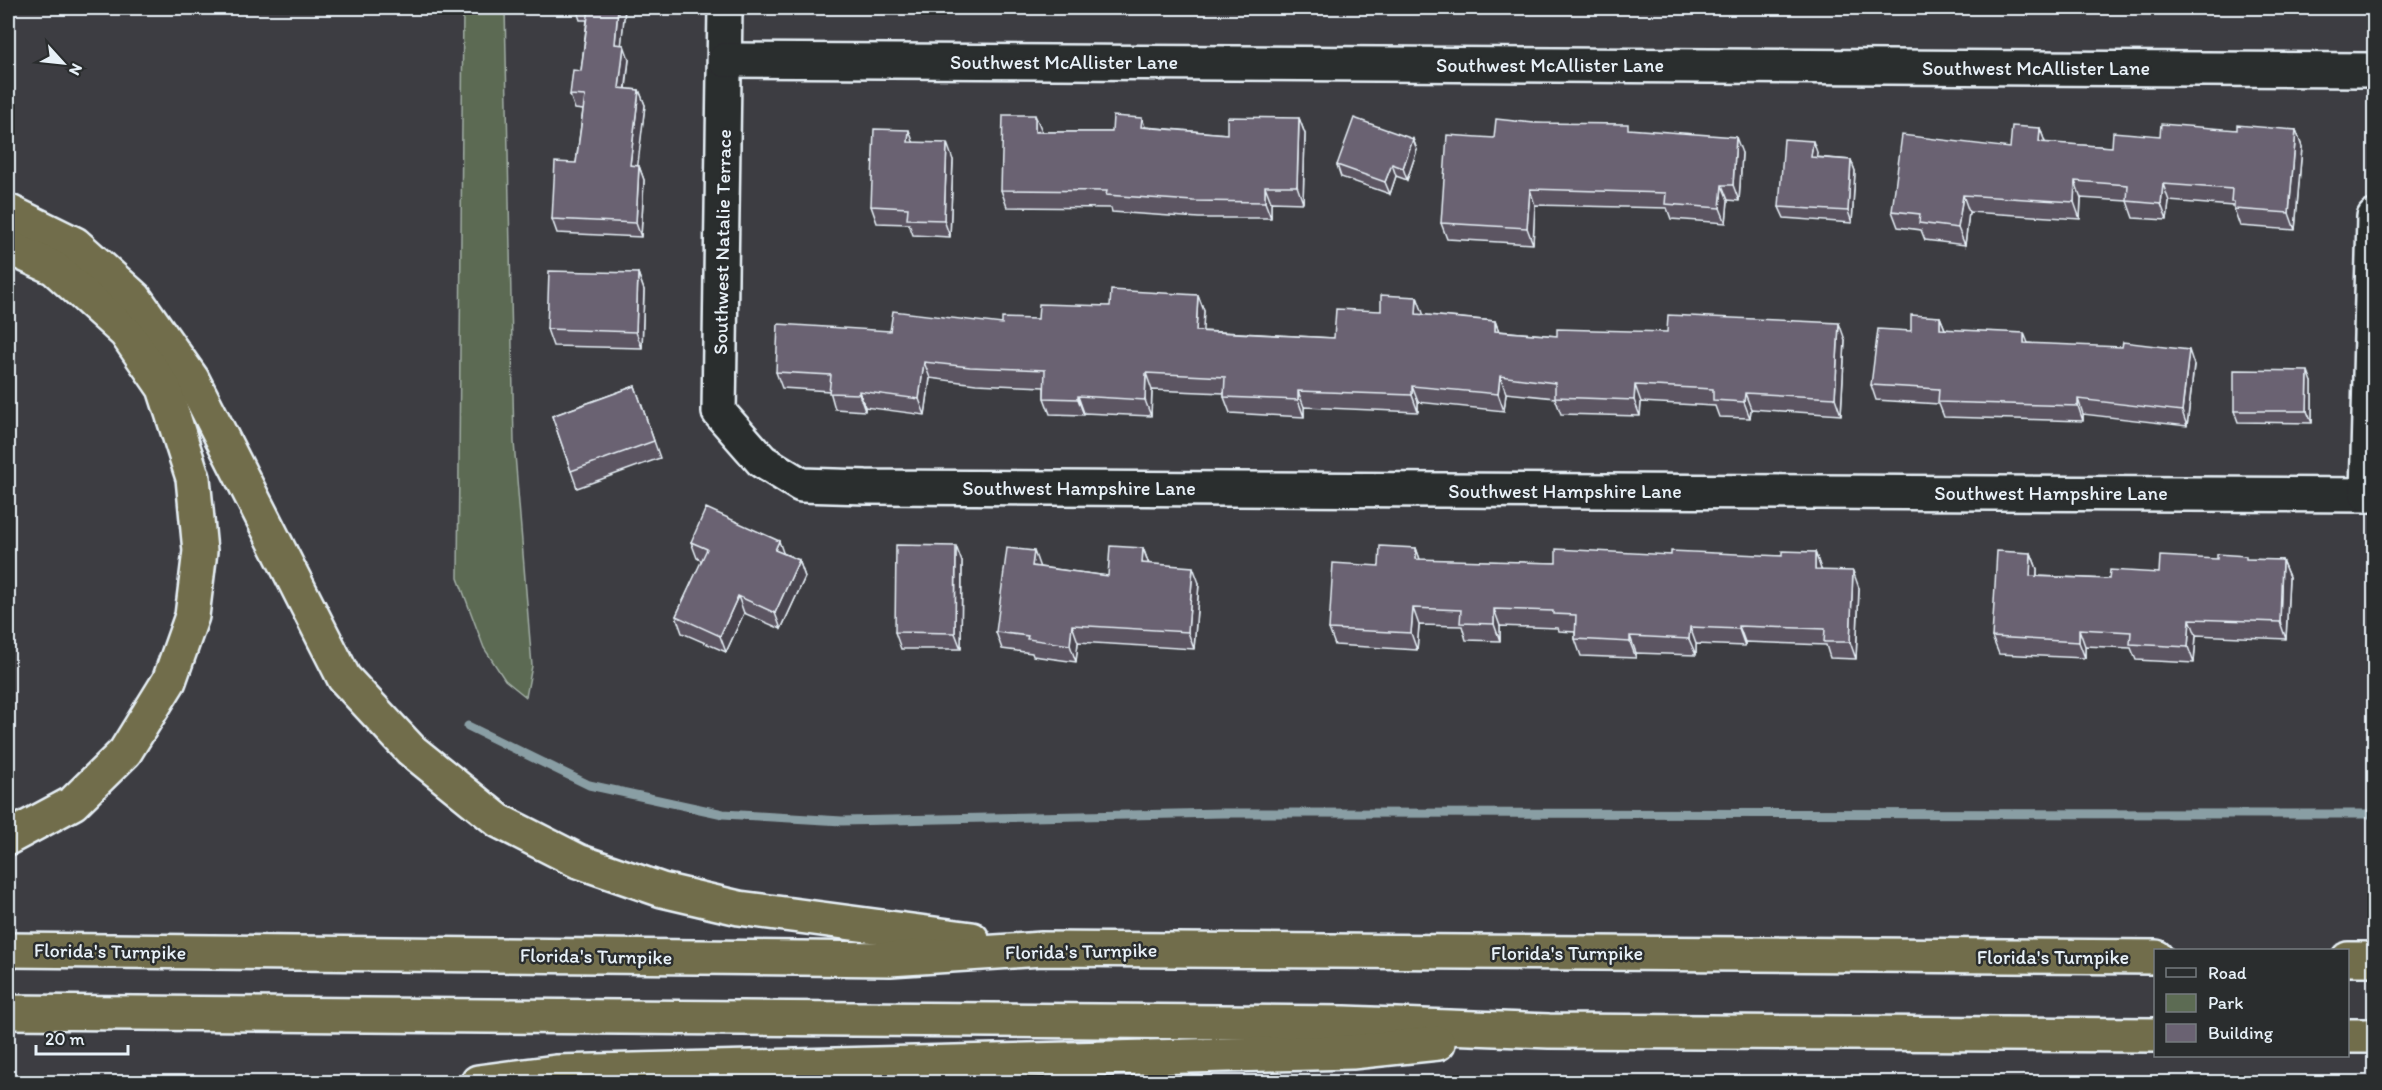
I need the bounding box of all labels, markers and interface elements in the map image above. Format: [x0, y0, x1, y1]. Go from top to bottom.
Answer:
north arrow [33, 33, 93, 93]
street label: Southwest McAllister Lane [950, 50, 1178, 74]
street label: Southwest McAllister Lane [1436, 53, 1664, 77]
street label: Southwest McAllister Lane [1922, 56, 2150, 80]
text: N [65, 60, 87, 79]
street label: Southwest Natalie Terrace [708, 129, 736, 355]
street label: Southwest Hampshire Lane [962, 476, 1196, 500]
street label: Southwest Hampshire Lane [1448, 479, 1682, 503]
street label: Southwest Hampshire Lane [1934, 481, 2168, 505]
street label: Florida's Turnpike [34, 938, 186, 964]
street label: Florida's Turnpike [1005, 938, 1157, 964]
street label: Florida's Turnpike [1491, 941, 1643, 965]
street label: Florida's Turnpike [520, 943, 672, 969]
street label: Florida's Turnpike [1977, 945, 2129, 969]
legend [2154, 949, 2349, 1057]
text: Road [2208, 962, 2247, 984]
text: Park [2208, 992, 2243, 1014]
scale bar [36, 1018, 128, 1056]
text: Building [2208, 1022, 2274, 1044]
text: 20 m [45, 1028, 85, 1050]

